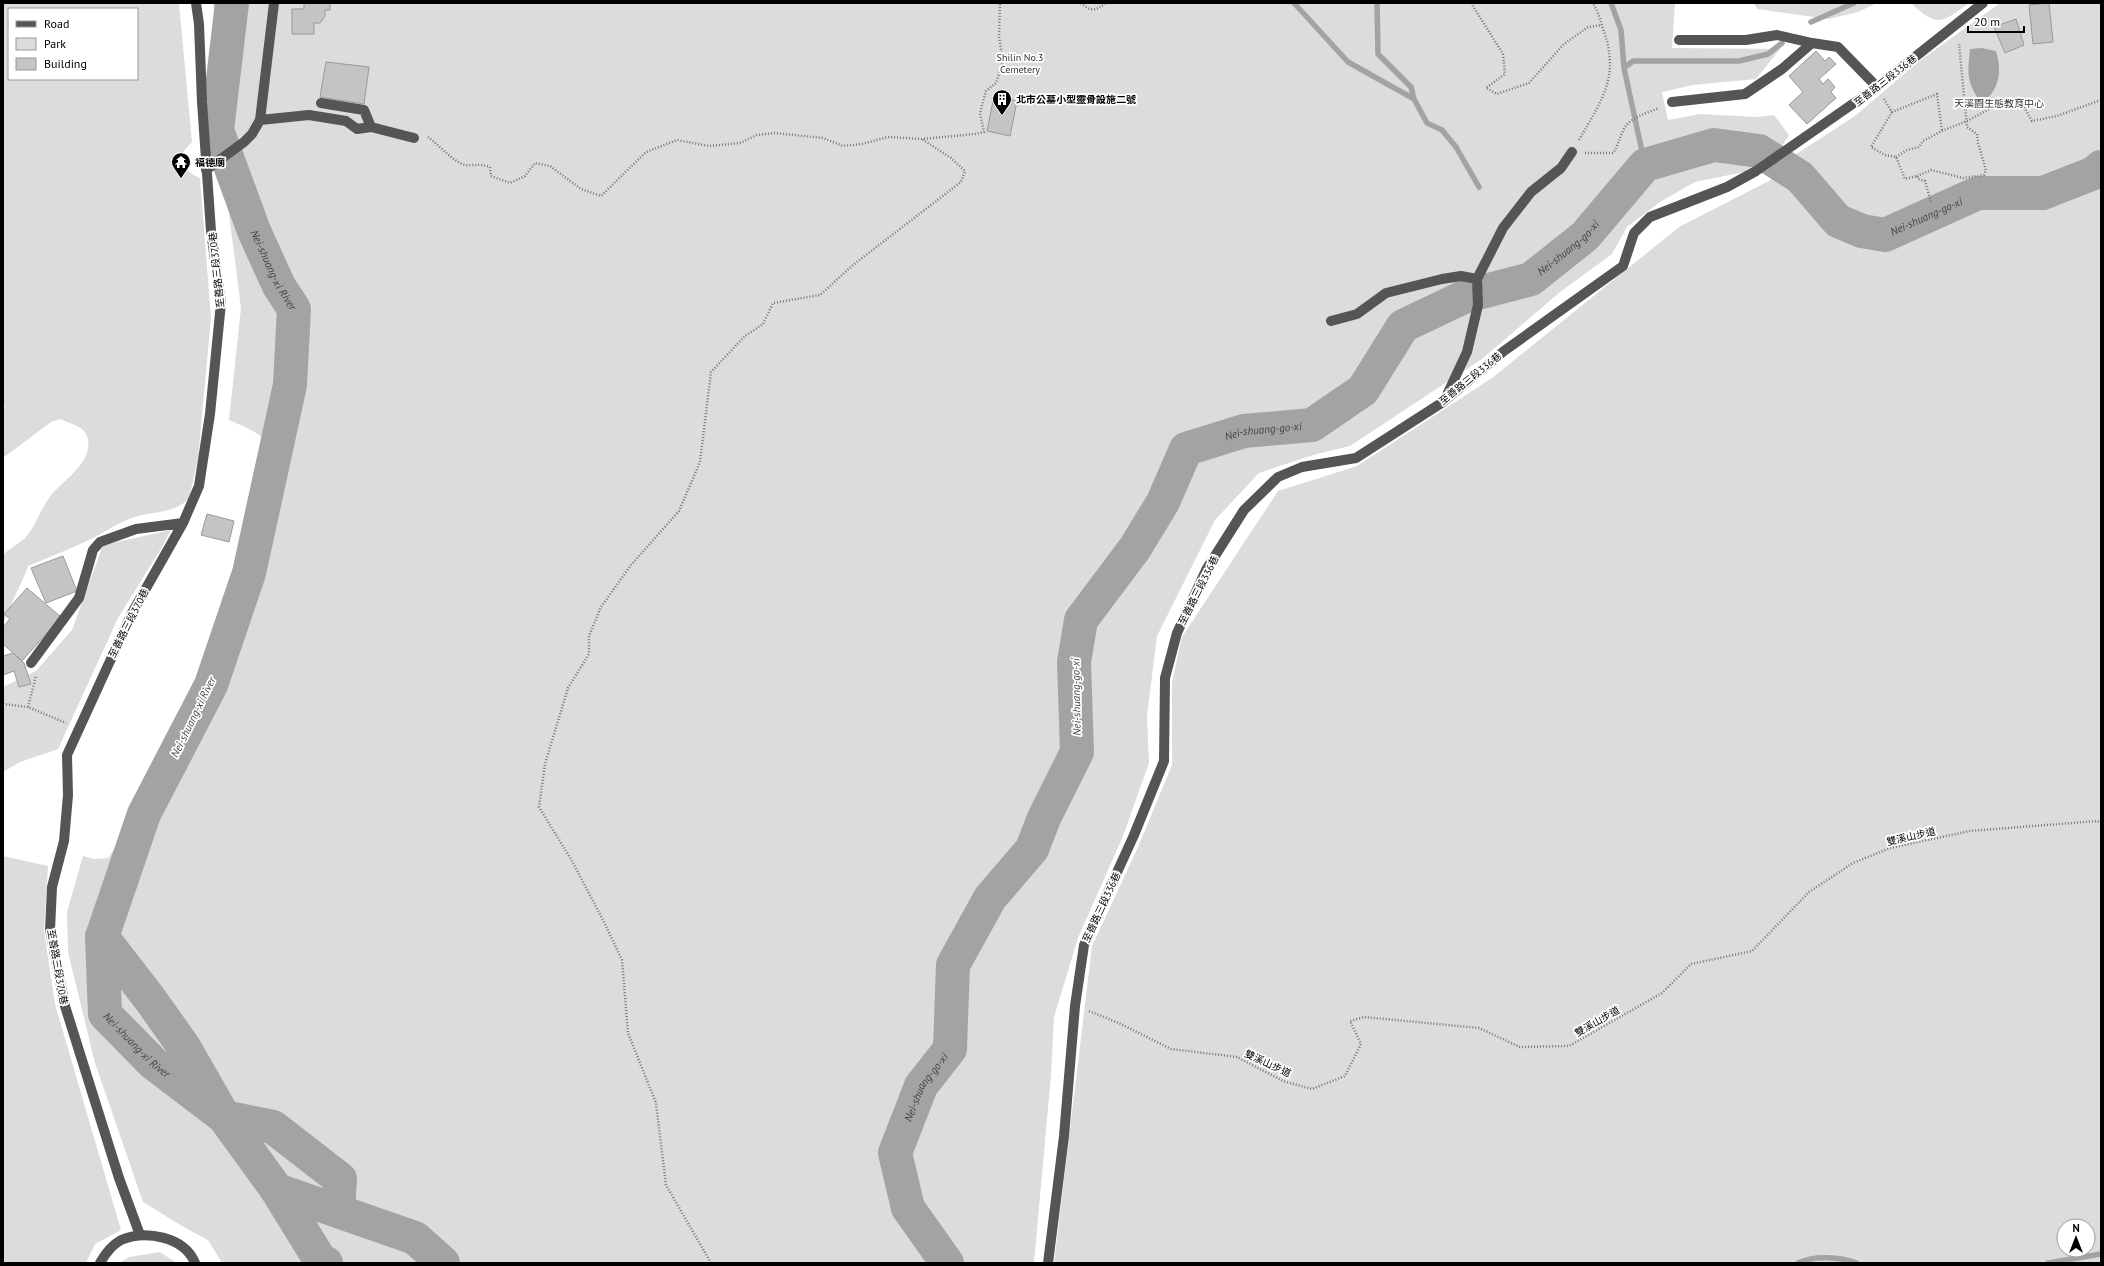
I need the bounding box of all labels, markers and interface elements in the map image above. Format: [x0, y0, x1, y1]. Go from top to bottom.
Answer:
legend [8, 8, 138, 80]
scale bar [1968, 8, 2024, 34]
text: 20 m [1974, 14, 2000, 29]
text: Road [44, 16, 69, 31]
text: Park [44, 36, 66, 51]
park label: Shilin No.3 Cemetery [997, 51, 1043, 76]
street label: 至善路三段336巷 [1851, 52, 1919, 109]
text: Building [44, 56, 87, 71]
building icon: 北市公墓小型靈骨設施二號 [991, 88, 1013, 116]
place label: 北市公墓小型靈骨設施二號 [1016, 93, 1136, 106]
park label: 天溪園生態教育中心 [1954, 97, 2044, 110]
temple icon: 福德廟 [170, 151, 192, 179]
place label: 福德廟 [195, 156, 225, 169]
water label: Nei-shuang-go-xi [1888, 194, 1966, 239]
water label: Nei-shuang-go-xi [1534, 217, 1603, 278]
water label: Nei-shuang-xi River [247, 228, 300, 314]
street label: 至善路三段370巷 [206, 231, 227, 309]
street label: 至善路三段336巷 [1437, 349, 1504, 407]
water label: Nei-shuang-go-xi [1223, 419, 1303, 444]
street label: 至善路三段336巷 [1175, 553, 1222, 627]
street label: 至善路三段370巷 [105, 586, 152, 660]
water label: Nei-shuang-go-xi [1068, 657, 1084, 736]
water label: Nei-shuang-xi River [167, 673, 219, 760]
street label: 雙溪山步道 [1885, 825, 1937, 848]
street label: 至善路三段336巷 [1079, 870, 1123, 945]
street label: 至善路三段370巷 [44, 928, 71, 1006]
street label: 雙溪山步道 [1572, 1003, 1622, 1040]
water label: Nei-shuang-xi River [100, 1009, 174, 1082]
street label: 雙溪山步道 [1242, 1047, 1293, 1080]
water label: Nei-shuang-go-xi [901, 1049, 952, 1124]
north arrow [2056, 1218, 2096, 1258]
text: N [2072, 1221, 2080, 1235]

